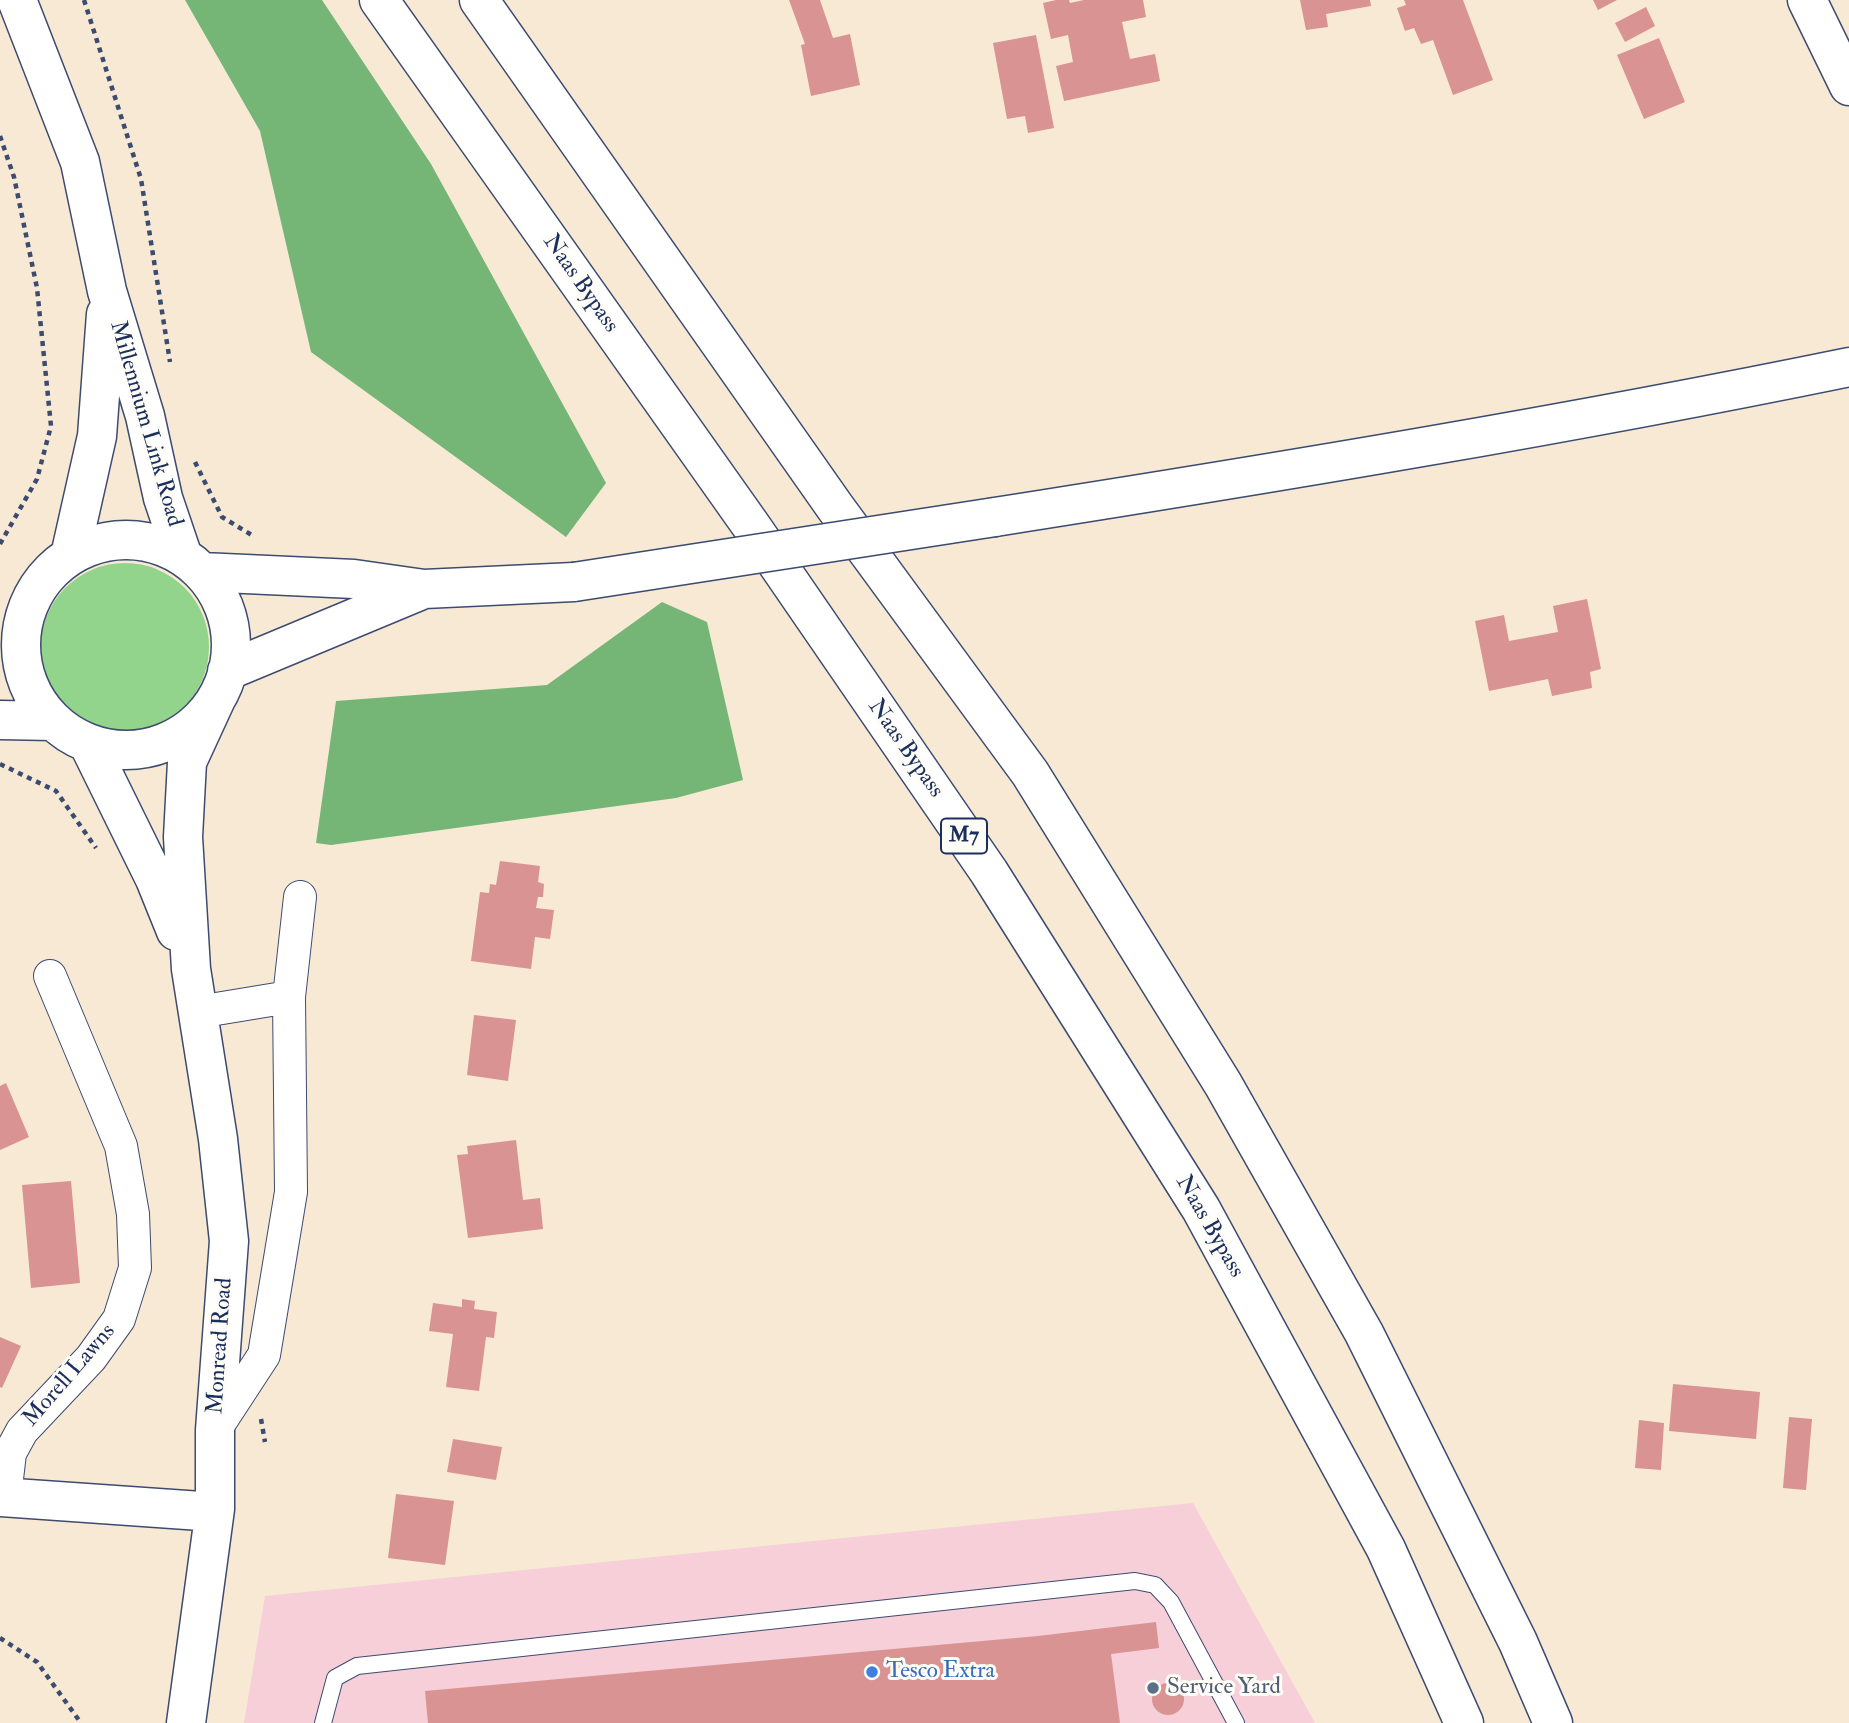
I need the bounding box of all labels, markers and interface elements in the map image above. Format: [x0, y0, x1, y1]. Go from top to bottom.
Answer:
street label: Naas Bypass [536, 230, 624, 338]
street label: Millennium Link Road [102, 318, 188, 530]
street label: Naas Bypass [861, 695, 949, 803]
road number: M7 [941, 818, 987, 854]
street label: Naas Bypass [1169, 1171, 1249, 1283]
street label: Monread Road [202, 1277, 240, 1415]
street label: Morell Lawns [18, 1319, 122, 1433]
place label: Tesco Extra [886, 1658, 995, 1686]
marker: Tesco Extra [864, 1664, 880, 1680]
place label: Service Yard [1167, 1674, 1281, 1702]
marker: Service Yard [1145, 1680, 1161, 1696]

